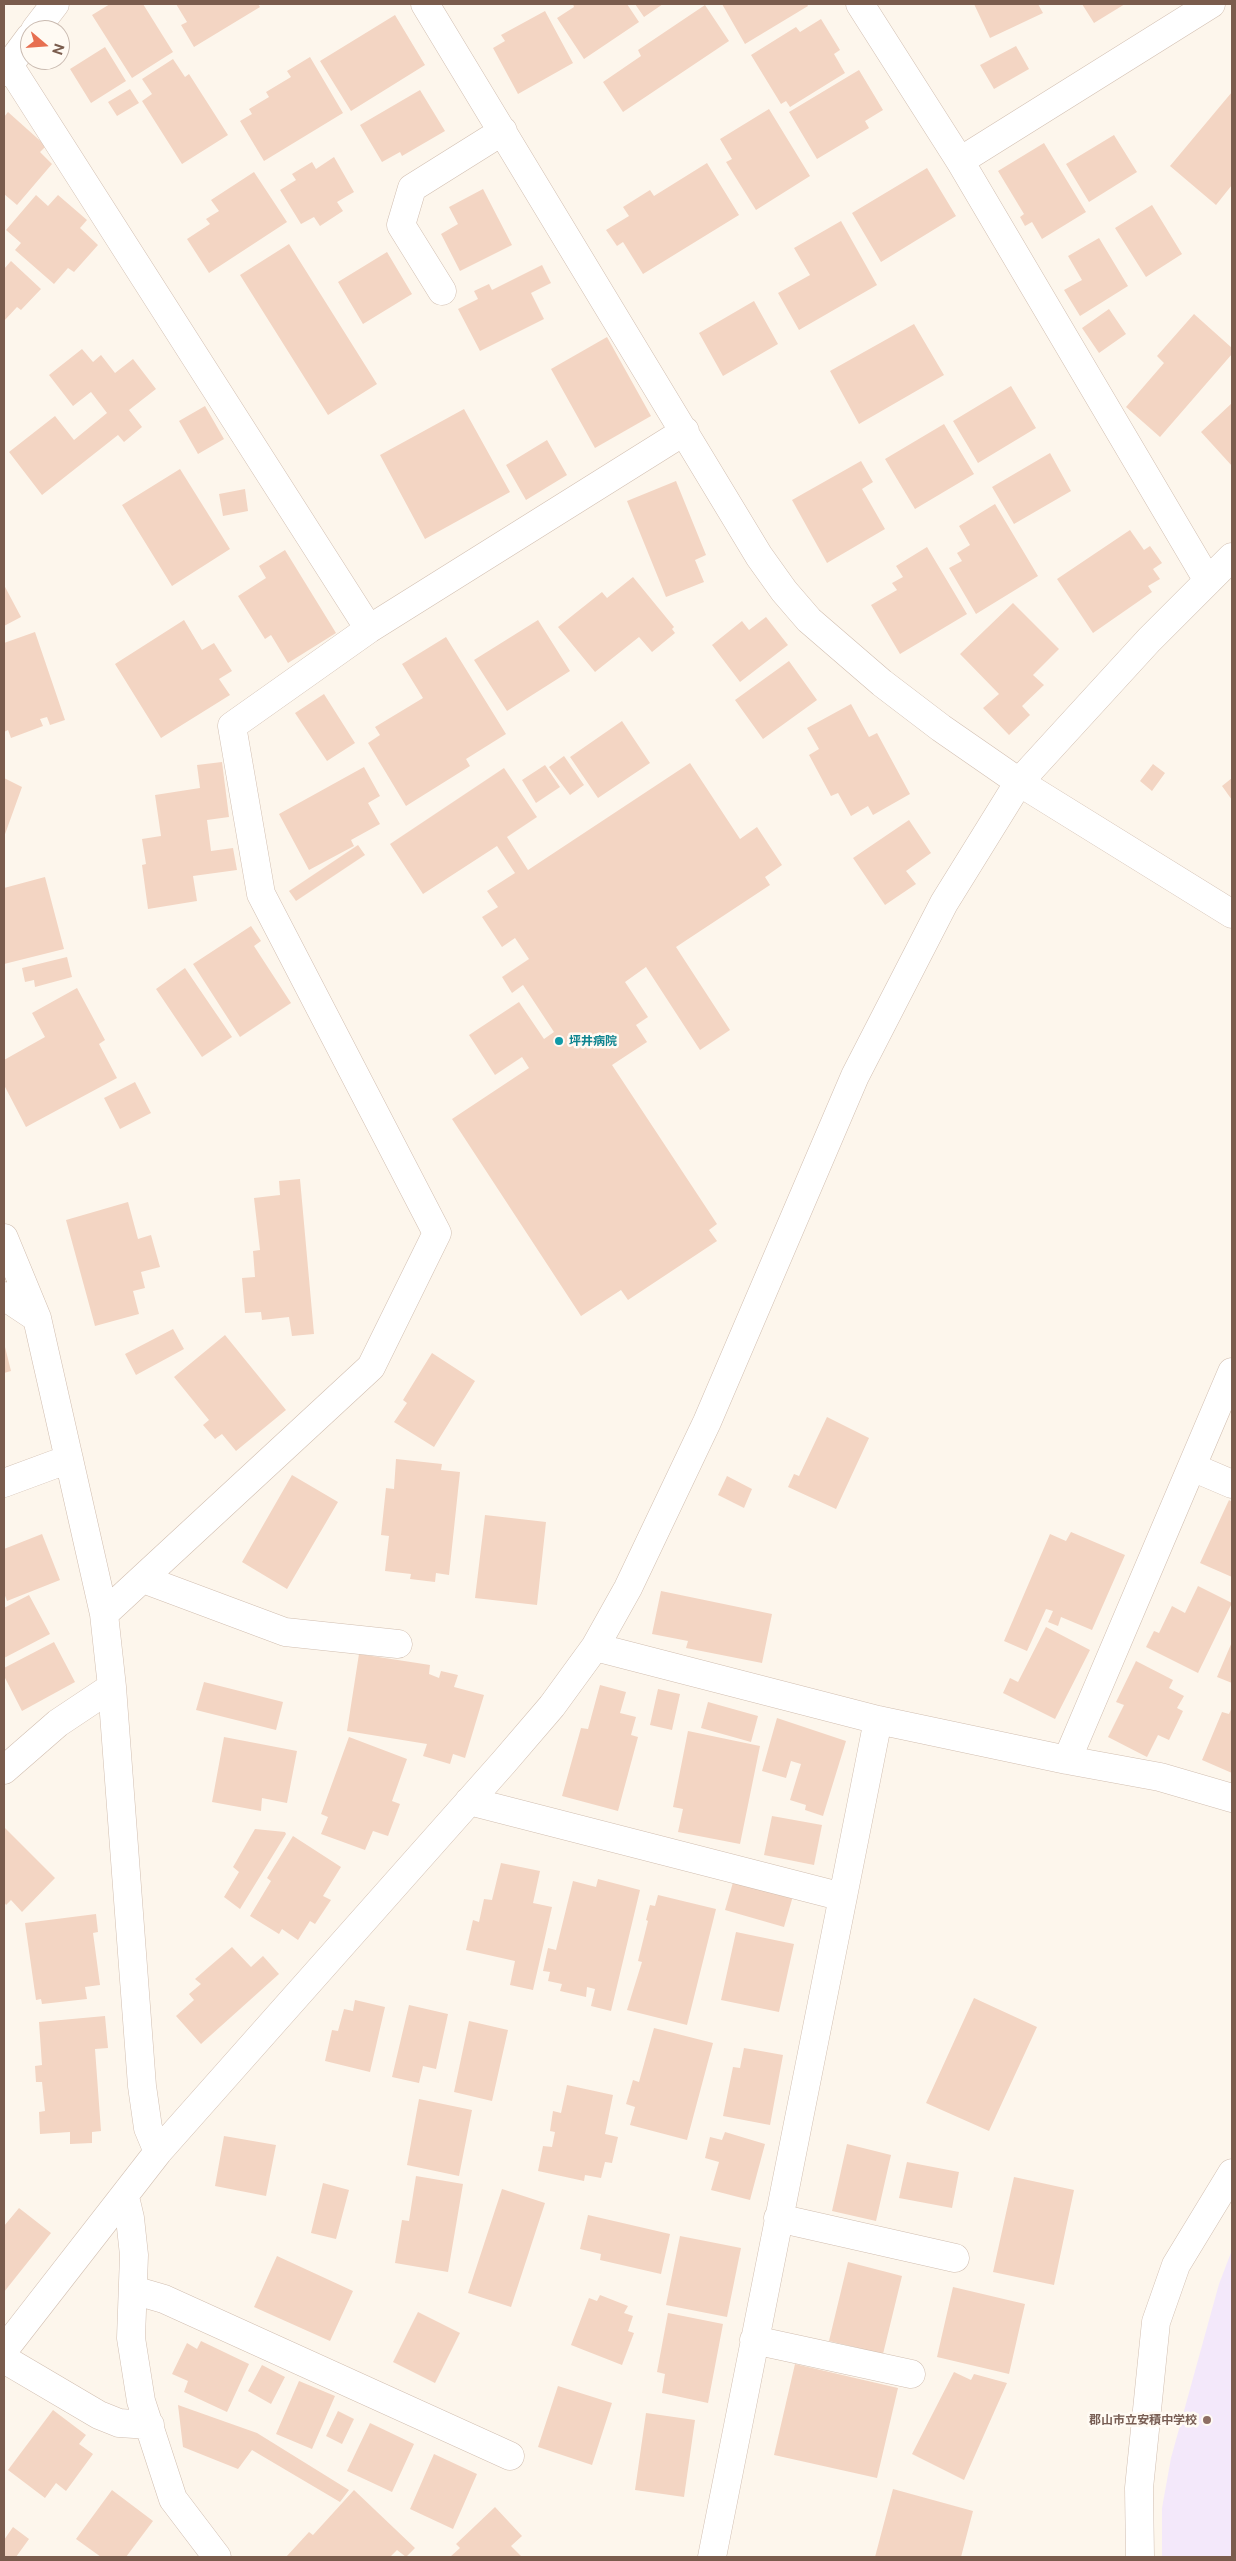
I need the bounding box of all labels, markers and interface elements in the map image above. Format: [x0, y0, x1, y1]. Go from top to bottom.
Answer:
north arrow [20, 20, 70, 70]
text: N [49, 42, 68, 57]
place label: 坪井病院 [569, 1034, 617, 1048]
marker: 坪井病院 [553, 1035, 565, 1047]
place label: 郡山市立安積中学校 [1089, 2413, 1197, 2427]
marker: 郡山市立安積中学校 [1201, 2414, 1213, 2426]

